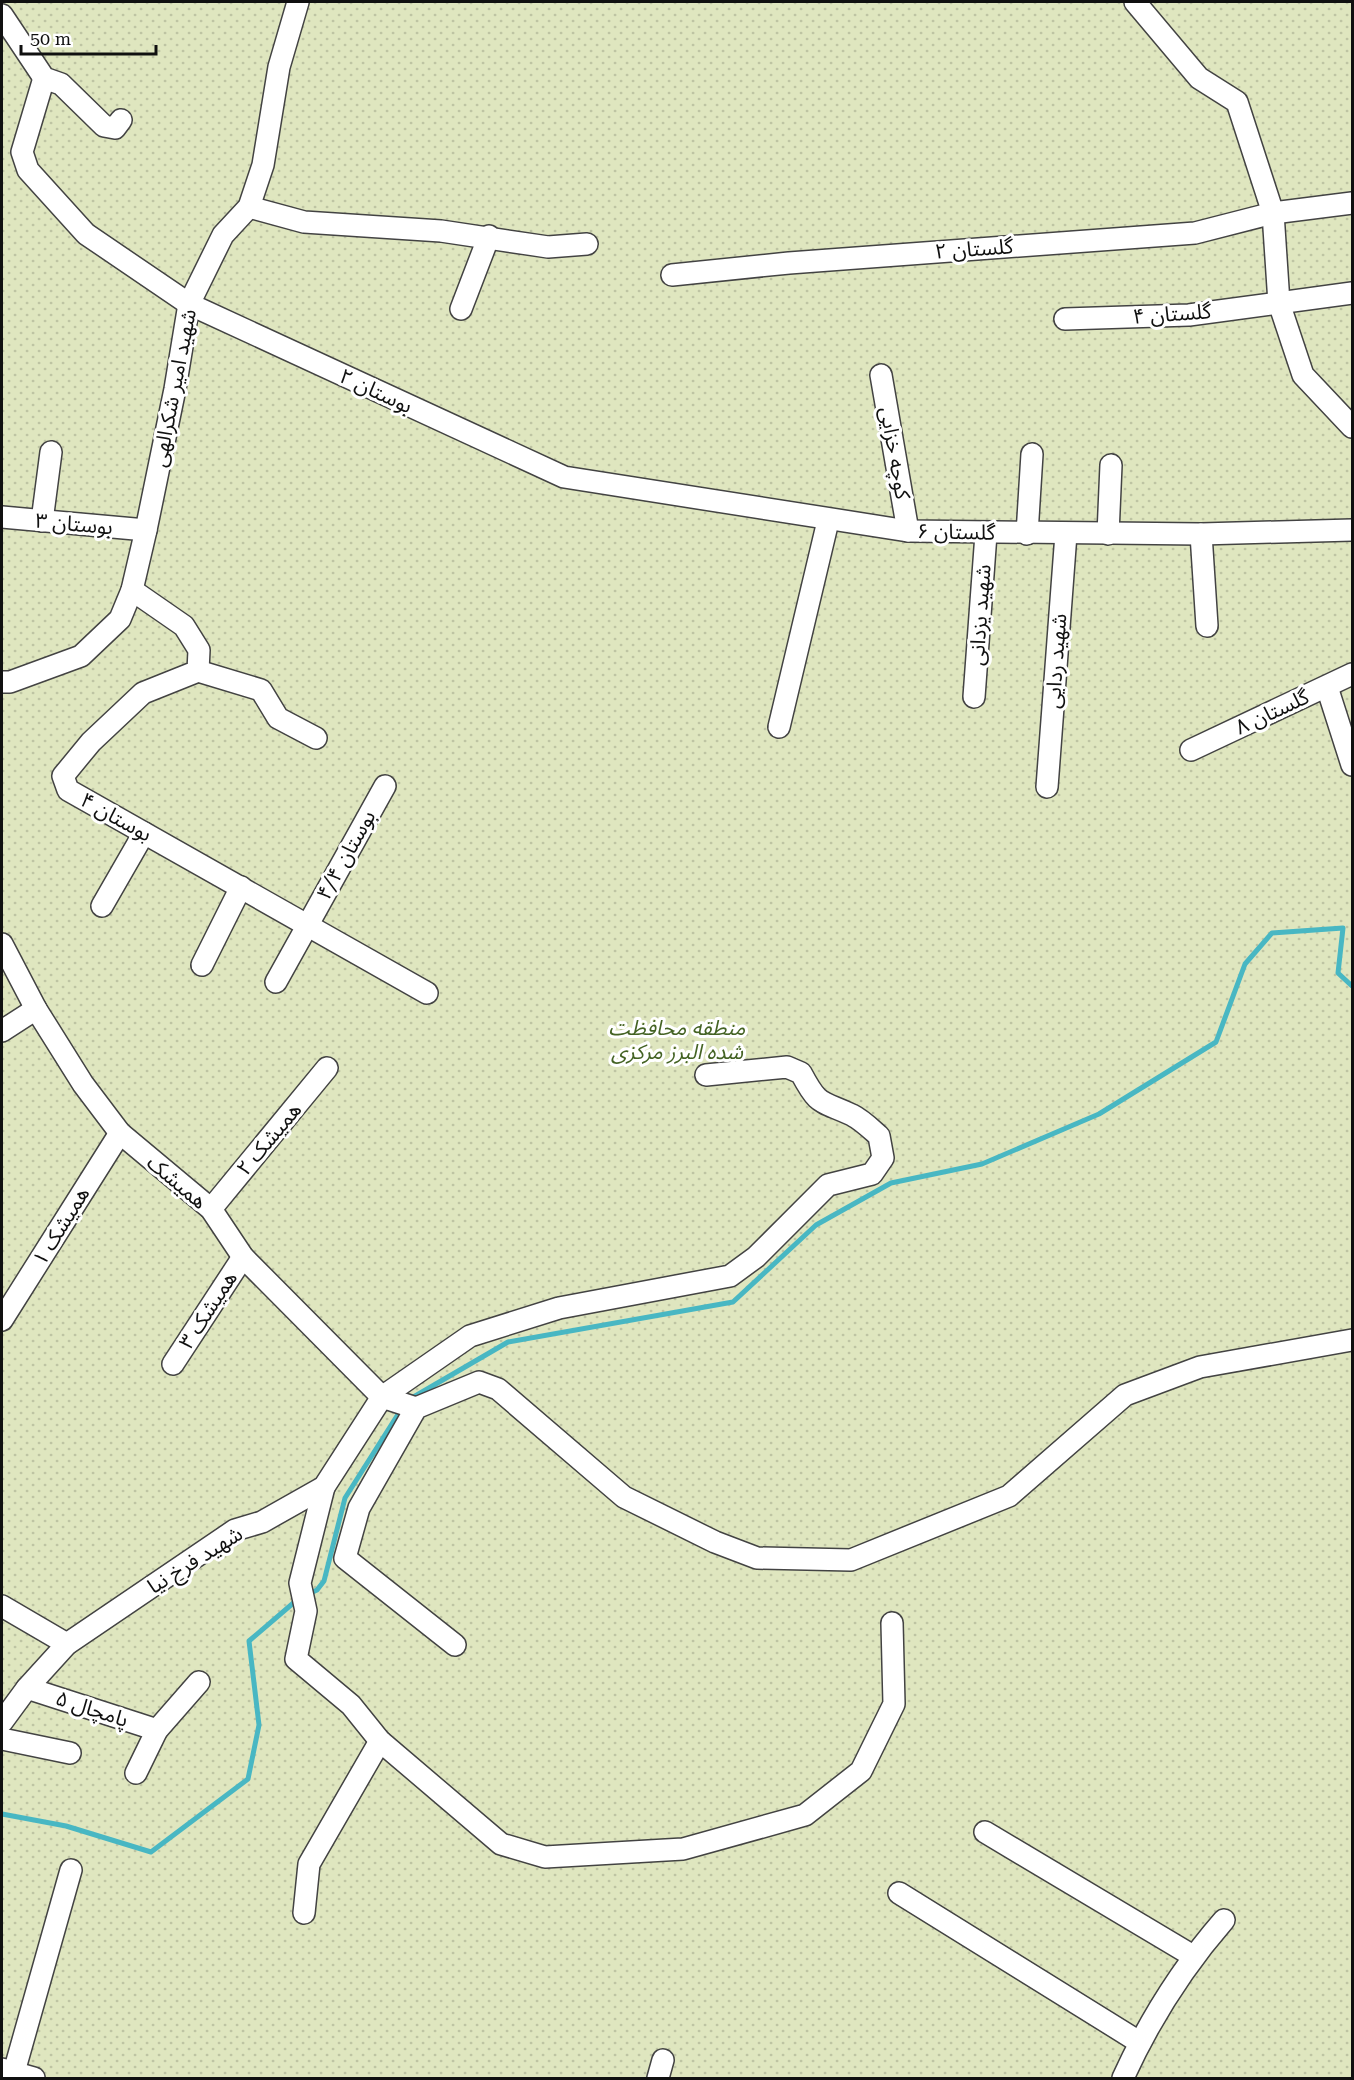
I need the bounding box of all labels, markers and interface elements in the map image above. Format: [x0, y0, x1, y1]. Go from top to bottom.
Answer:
scale bar [21, 18, 156, 56]
text: 50 m [30, 28, 71, 49]
street label: گلستان ۲ [934, 234, 1014, 264]
street label: گلستان ۴ [1132, 299, 1212, 329]
street label: شهید امیر شکرالهی [147, 307, 201, 469]
street label: بوستان ۲ [336, 364, 416, 418]
street label: کوچه خزایی [874, 405, 915, 502]
street label: بوستان ۳ [34, 509, 114, 539]
street label: گلستان ۶ [917, 519, 996, 545]
street label: شهید یزدانی [964, 564, 996, 666]
street label: شهید ردایی [1041, 613, 1071, 709]
street label: گلستان ۸ [1231, 684, 1313, 739]
street label: بوستان ۴ [76, 788, 156, 846]
street label: بوستان ۴/۴ [312, 806, 380, 904]
park label: منطقه محافظت شده البرز مرکزی [609, 1016, 745, 1064]
street label: همیشک ۲ [232, 1098, 306, 1180]
street label: همیشک [142, 1150, 212, 1214]
street label: همیشک ۱ [28, 1182, 94, 1270]
street label: همیشک ۳ [174, 1267, 242, 1353]
street label: شهید فرخ نیا [143, 1521, 249, 1601]
street label: پامچال ۵ [52, 1686, 131, 1733]

